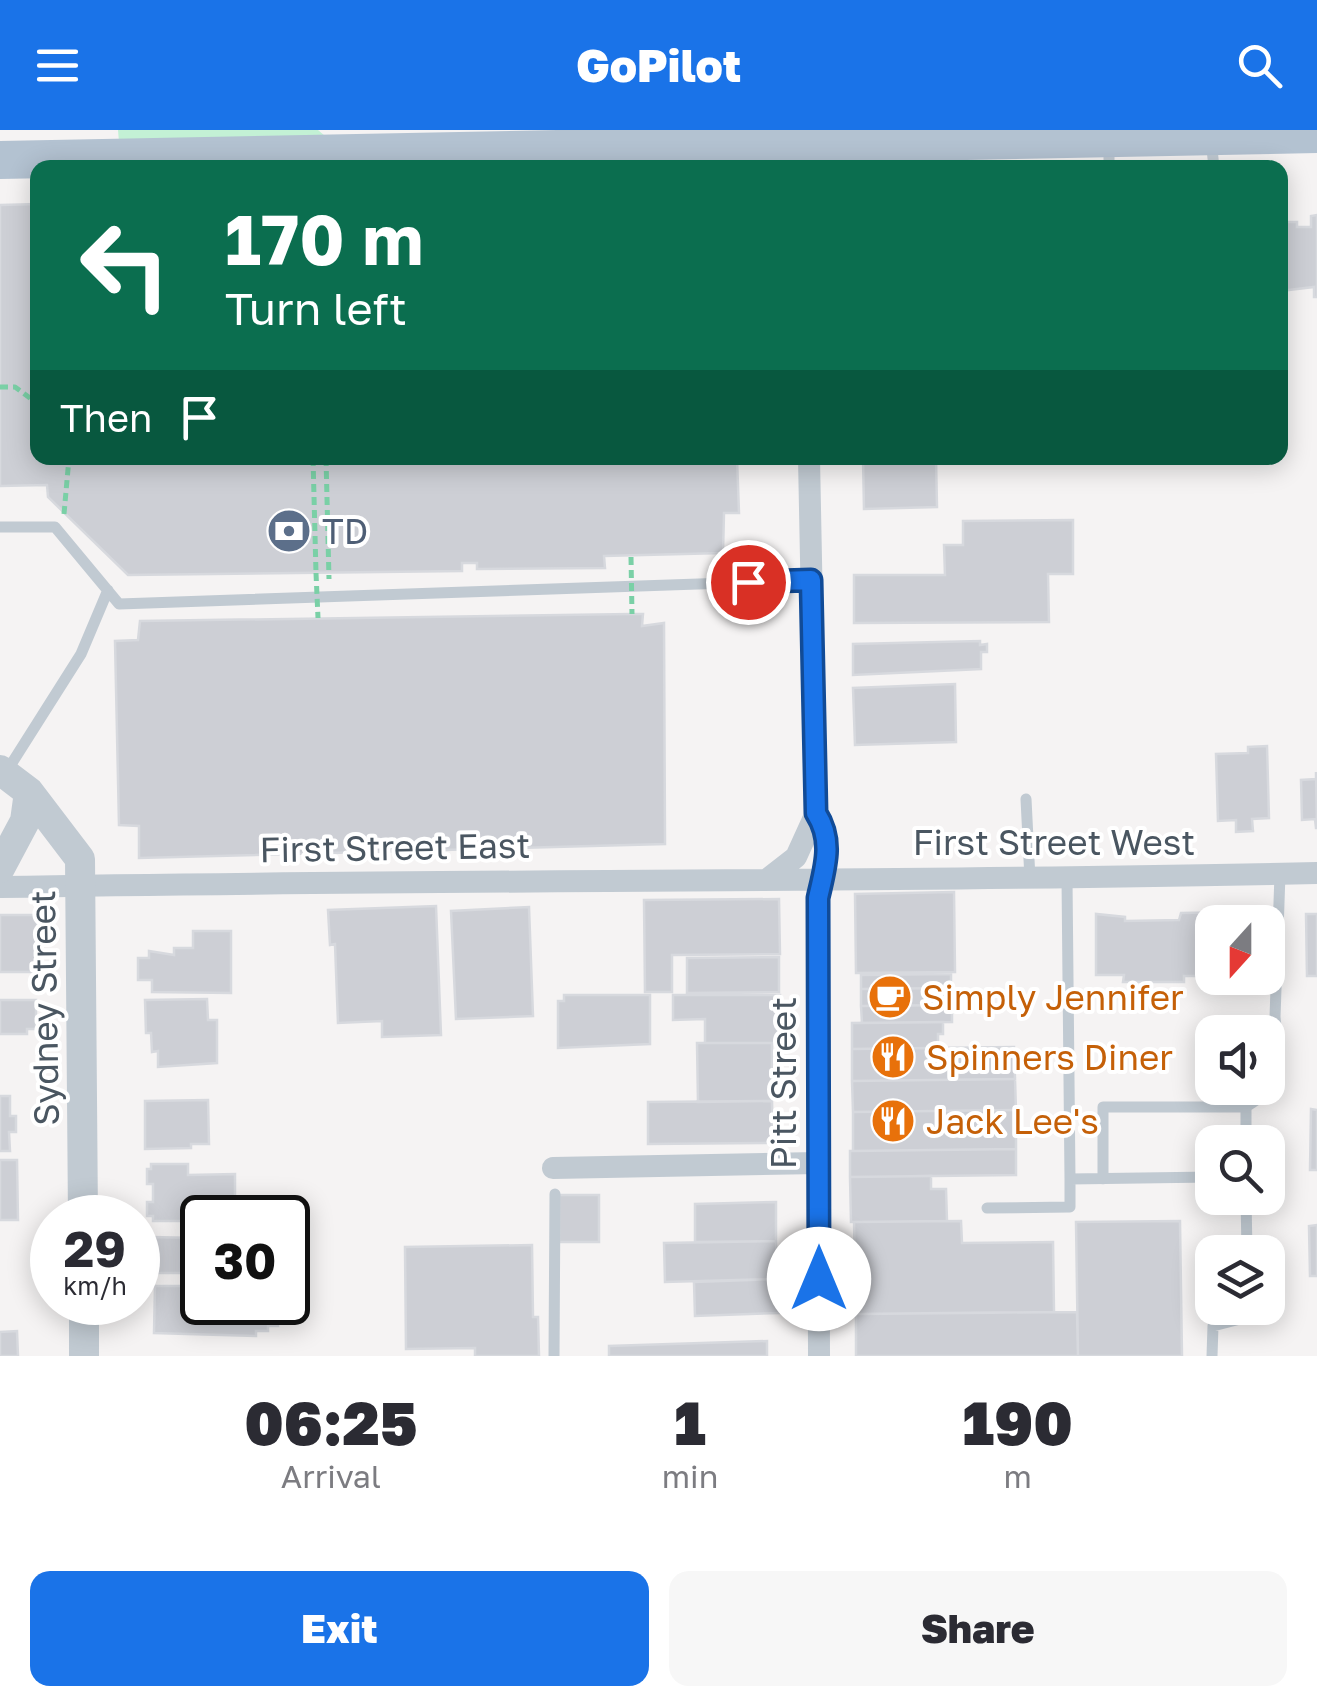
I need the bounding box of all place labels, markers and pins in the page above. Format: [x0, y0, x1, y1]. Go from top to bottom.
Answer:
bank icon: TD [266, 508, 312, 554]
place label: TD [322, 510, 368, 552]
pin [706, 540, 791, 625]
cafe icon: Simply Jennifer [867, 974, 913, 1020]
place label: Simply Jennifer [922, 976, 1184, 1018]
restaurant icon: Spinners Diner [870, 1034, 916, 1080]
place label: Spinners Diner [926, 1036, 1173, 1078]
restaurant icon: Jack Lee's [870, 1098, 916, 1144]
place label: Jack Lee's [926, 1100, 1099, 1142]

